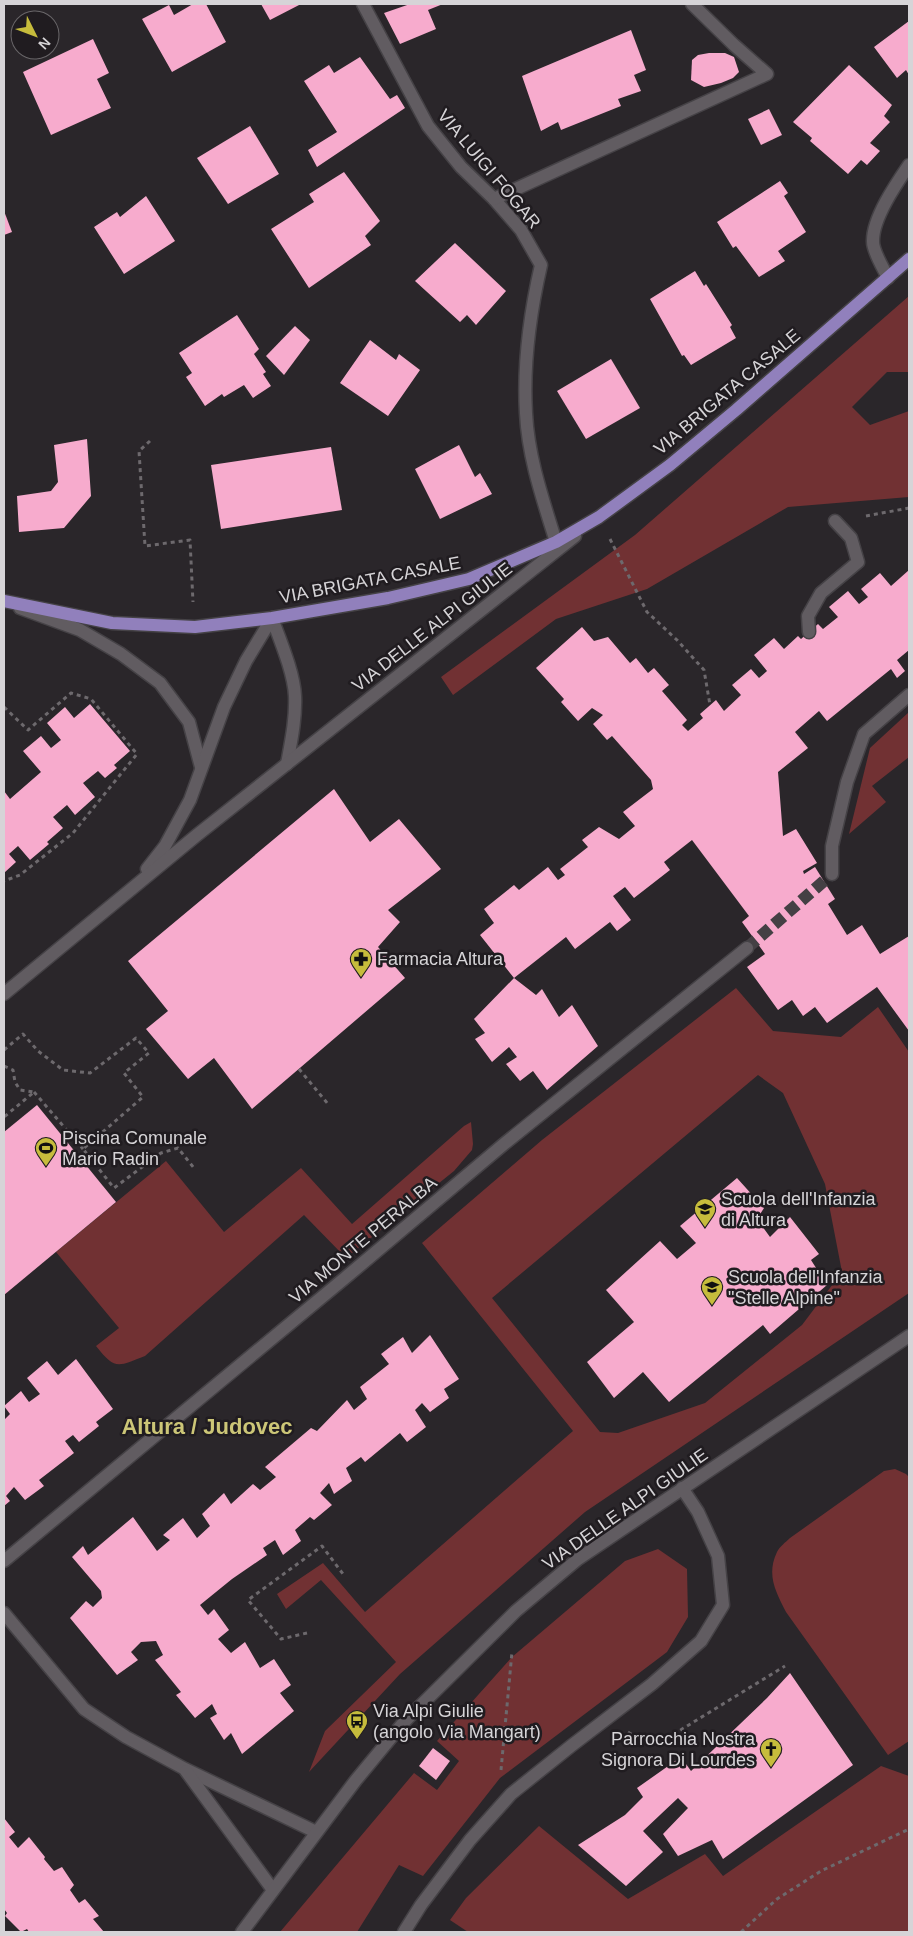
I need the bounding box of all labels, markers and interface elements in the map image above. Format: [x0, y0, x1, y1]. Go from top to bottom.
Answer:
north arrow [10, 10, 60, 60]
text: N [35, 35, 54, 53]
street label: VIA LUIGI FOGAR [433, 105, 545, 233]
street label: VIA BRIGATA CASALE [650, 325, 804, 459]
street label: VIA BRIGATA CASALE [278, 553, 462, 607]
street label: VIA DELLE ALPI GIULIE [348, 558, 516, 696]
pharmacy icon: Farmacia Altura [349, 947, 373, 978]
place label: Farmacia Altura [377, 949, 504, 969]
place label: Piscina Comunale Mario Radin [62, 1128, 207, 1169]
sports icon: Piscina Comunale Mario Radin [34, 1136, 58, 1167]
street label: VIA MONTE PERALBA [285, 1173, 441, 1307]
place label: Scuola dell'Infanzia di Altura [721, 1189, 877, 1230]
school or university icon: Scuola dell'Infanzia di Altura [693, 1197, 717, 1228]
place label: Scuola dell'Infanzia "Stelle Alpine" [728, 1267, 884, 1308]
school or university icon: Scuola dell'Infanzia "Stelle Alpine" [700, 1275, 724, 1306]
district label: Altura / Judovec [121, 1414, 293, 1439]
street label: VIA DELLE ALPI GIULIE [539, 1444, 711, 1574]
place label: Via Alpi Giulie (angolo Via Mangart) [373, 1701, 541, 1742]
bus stop icon: Via Alpi Giulie (angolo Via Mangart) [345, 1709, 369, 1740]
place label: Parrocchia Nostra Signora Di Lourdes [601, 1729, 756, 1770]
church icon: Parrocchia Nostra Signora Di Lourdes [759, 1737, 783, 1768]

